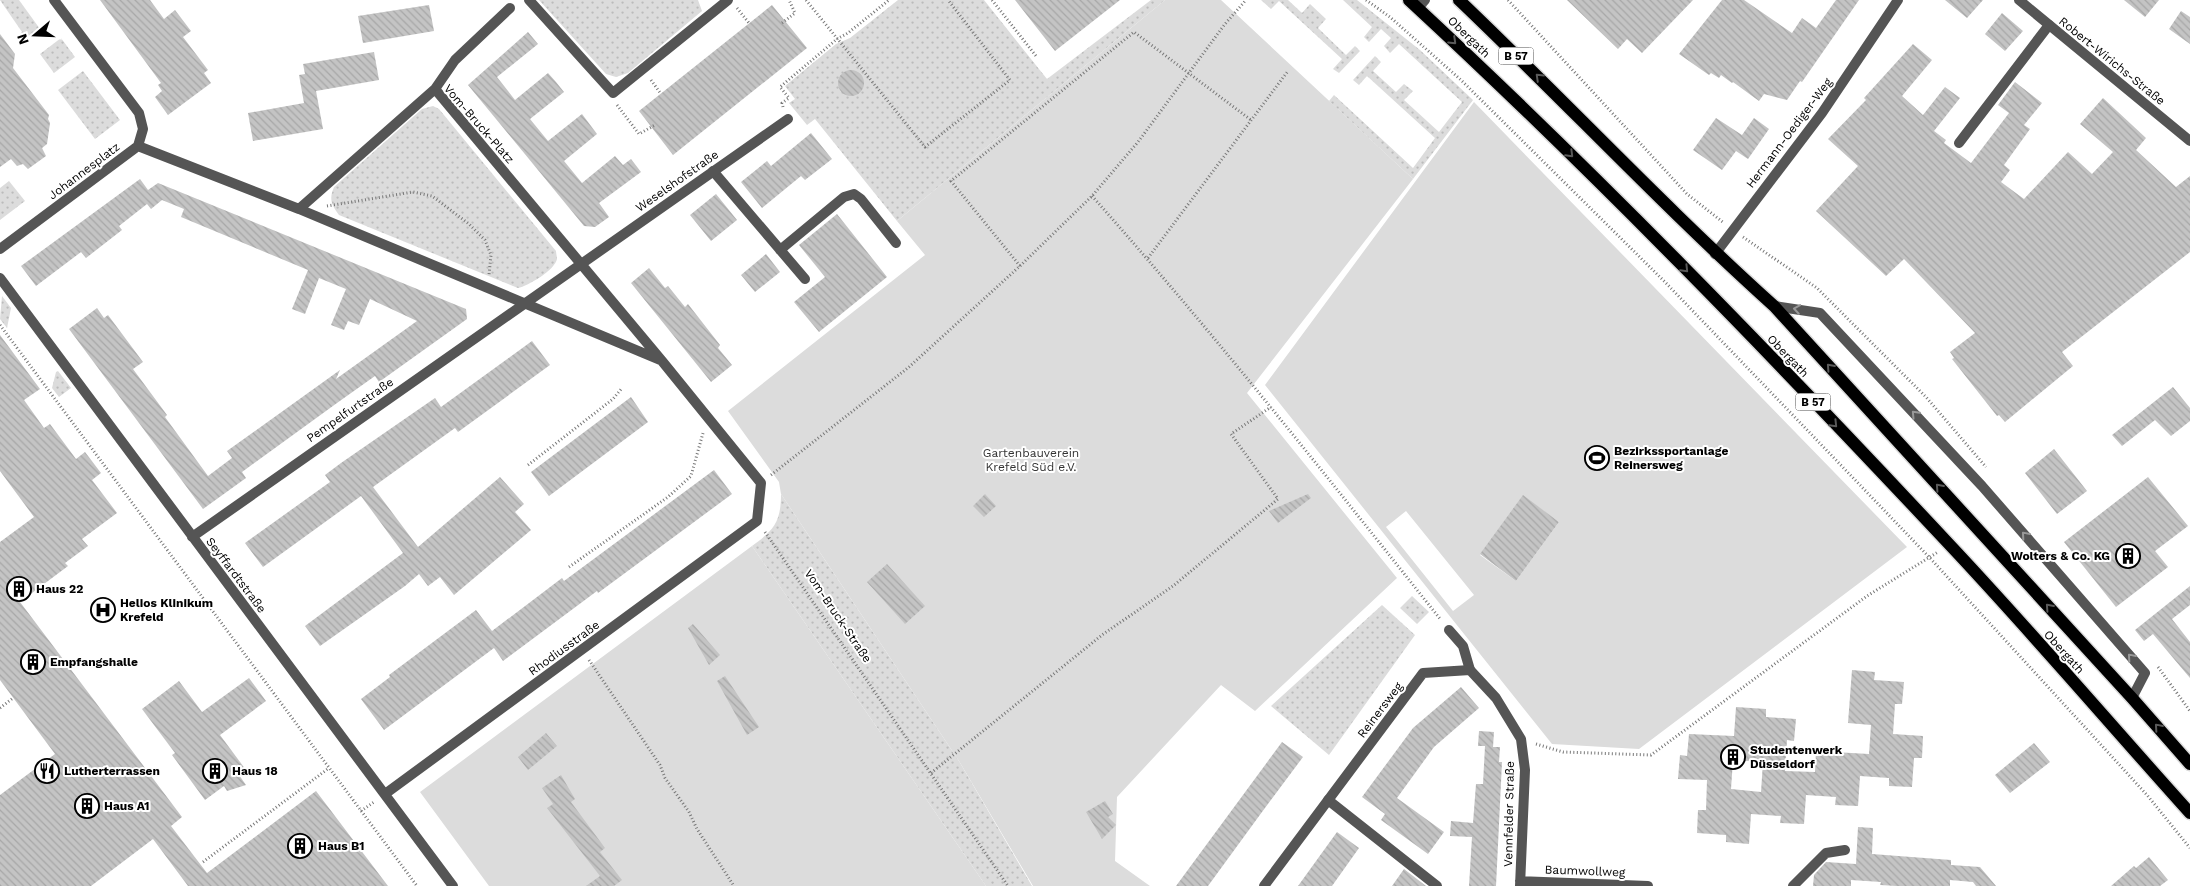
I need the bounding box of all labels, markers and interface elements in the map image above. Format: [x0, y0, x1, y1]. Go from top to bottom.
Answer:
north arrow [10, 10, 60, 60]
street label: Obergath [1445, 13, 1493, 61]
street label: Robert-Wirichs-Straße [2056, 14, 2168, 108]
text: N [13, 32, 32, 47]
one-way arrow [1448, 35, 1457, 44]
road number: B 57 [1498, 48, 1534, 64]
one-way arrow [1536, 74, 1545, 83]
street label: Hermann-Oediger-Weg [1743, 75, 1835, 191]
street label: Vom-Bruck-Platz [441, 82, 517, 166]
street label: Johannesplatz [46, 140, 122, 202]
street label: Weselshofstraße [633, 147, 721, 215]
one-way arrow [1564, 148, 1573, 157]
one-way arrow [1679, 263, 1688, 272]
one-way arrow [1792, 305, 1801, 315]
street label: Obergath [1764, 332, 1812, 380]
one-way arrow [1826, 364, 1835, 373]
street label: Pempelfurtstraße [304, 375, 396, 445]
road number: B 57 [1796, 394, 1830, 411]
one-way arrow [1912, 411, 1921, 420]
one-way arrow [1828, 418, 1837, 427]
place label: Bezirkssportanlage Reinersweg [1614, 444, 1728, 472]
sports icon: Bezirkssportanlage Reinersweg [1584, 445, 1610, 471]
park label: Gartenbauverein Krefeld Süd e.V. [983, 446, 1079, 474]
one-way arrow [1936, 483, 1945, 492]
one-way arrow [2021, 531, 2030, 540]
street label: Seyffardtstraße [203, 535, 269, 616]
building icon: Wolters & Co. KG [2115, 543, 2141, 569]
place label: Wolters & Co. KG [2011, 549, 2110, 563]
street label: Vom-Bruck-Straße [802, 567, 874, 665]
building icon: Haus 22 [6, 576, 32, 602]
place label: Haus 22 [36, 582, 83, 596]
place label: Helios Klinikum Krefeld [120, 596, 213, 624]
hospital icon: Helios Klinikum Krefeld [90, 597, 116, 623]
one-way arrow [2046, 603, 2055, 612]
street label: Rhodiusstraße [526, 618, 602, 678]
street label: Obergath [2041, 627, 2087, 677]
building icon: Empfangshalle [20, 649, 46, 675]
one-way arrow [2128, 654, 2137, 663]
place label: Empfangshalle [50, 655, 138, 669]
street label: Reinersweg [1355, 679, 1406, 741]
one-way arrow [2155, 724, 2164, 733]
place label: Studentenwerk Düsseldorf [1750, 743, 1843, 771]
building icon: Studentenwerk Düsseldorf [1720, 744, 1746, 770]
restaurant icon: Lutherterrassen [34, 758, 60, 784]
building icon: Haus 18 [202, 758, 228, 784]
street label: Vennfelder Straße [1501, 761, 1517, 867]
place label: Lutherterrassen [64, 764, 160, 778]
place label: Haus 18 [232, 764, 278, 778]
building icon: Haus A1 [74, 793, 100, 819]
place label: Haus A1 [104, 799, 149, 813]
building icon: Haus B1 [287, 833, 313, 859]
place label: Haus B1 [318, 839, 364, 853]
street label: Baumwollweg [1544, 863, 1626, 879]

